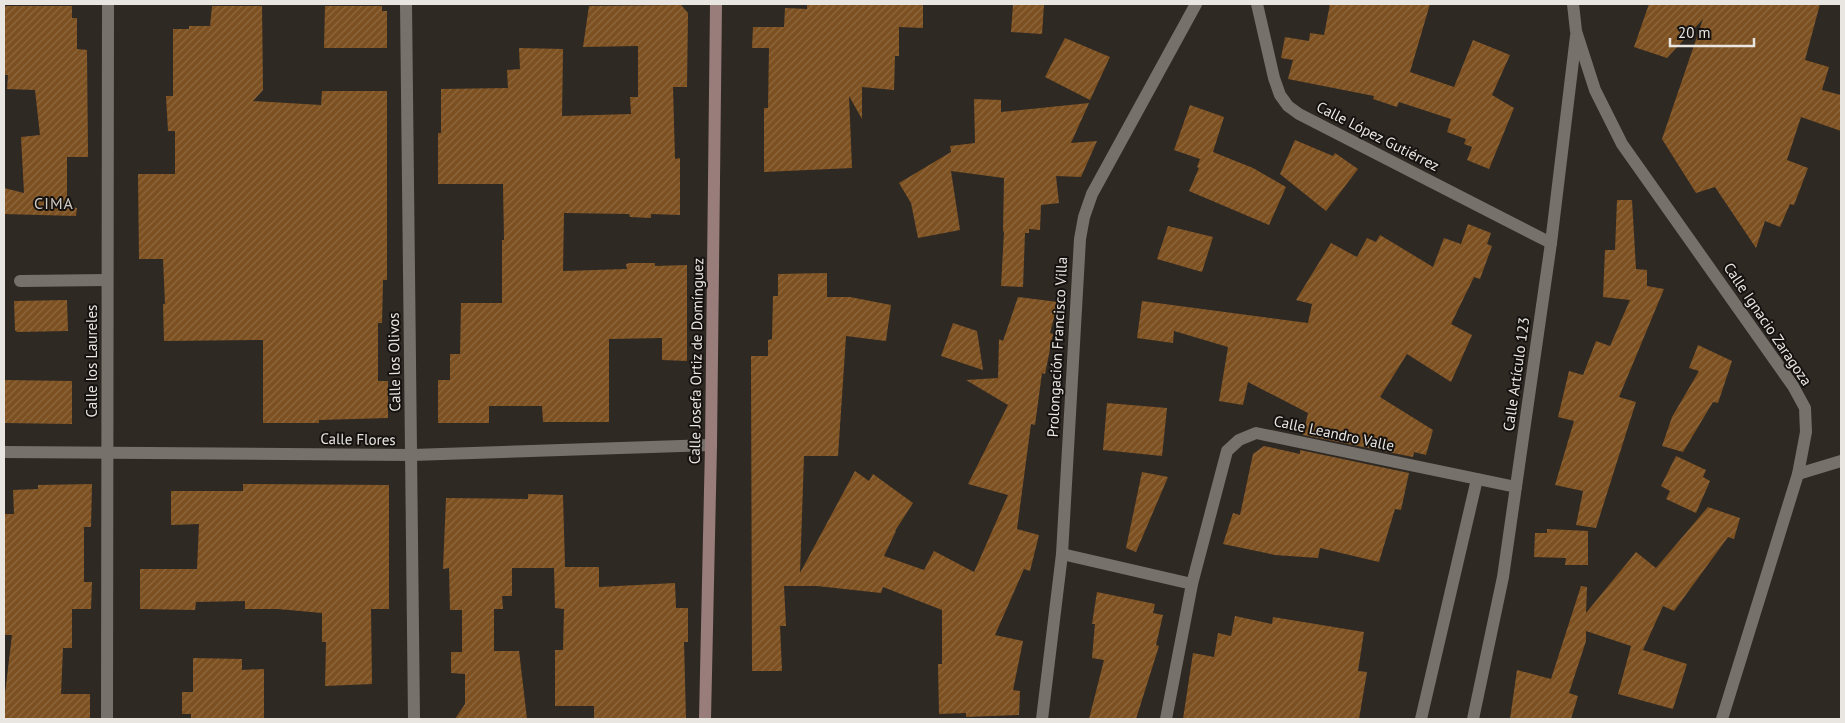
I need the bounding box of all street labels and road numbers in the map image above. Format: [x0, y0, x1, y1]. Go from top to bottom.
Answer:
street label: Calle López Gutiérrez [1313, 97, 1443, 175]
street label: Prolongación Francisco Villa [1043, 256, 1071, 438]
street label: Calle Josefa Ortiz de Domínguez [685, 258, 707, 464]
street label: Calle Ignacio Zaragoza [1720, 259, 1816, 389]
street label: Calle los Laureles [82, 305, 101, 417]
street label: Calle los Olivos [384, 312, 404, 412]
street label: Calle Artículo 123 [1499, 316, 1533, 432]
street label: Calle Leandro Valle [1272, 411, 1396, 455]
street label: Calle Flores [320, 429, 396, 449]

